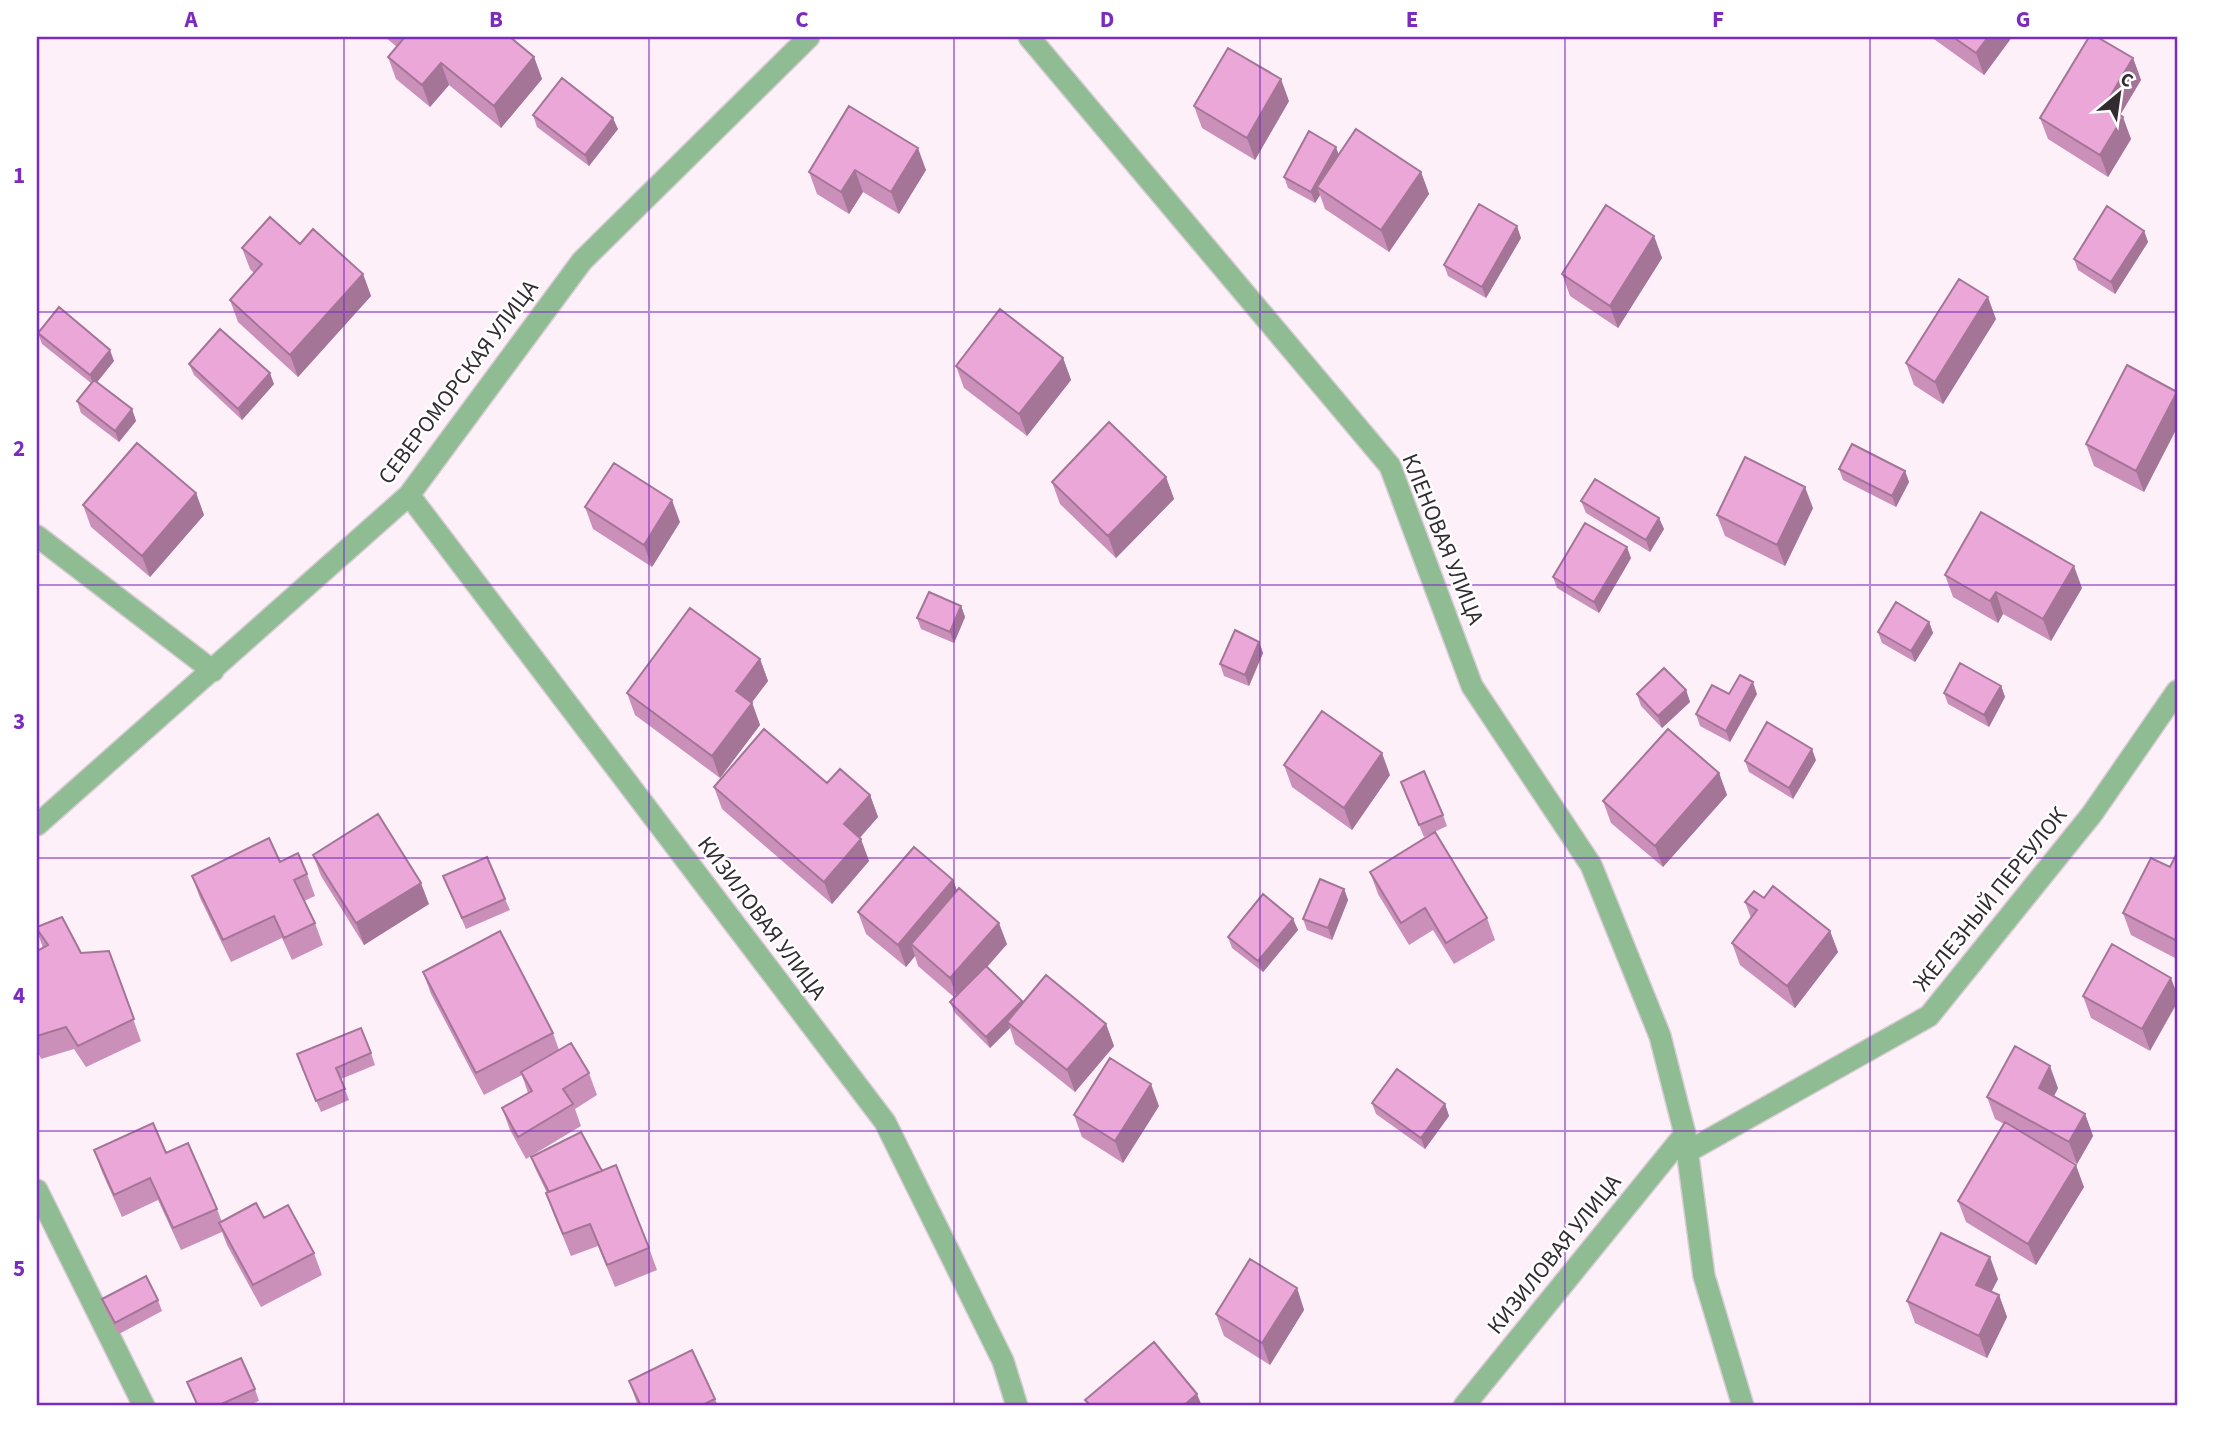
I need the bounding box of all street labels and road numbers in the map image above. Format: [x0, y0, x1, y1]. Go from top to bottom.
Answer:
street label: СЕВЕРОМОРСКАЯ УЛИЦА [370, 272, 546, 491]
street label: КЛЕНОВАЯ УЛИЦА [1394, 449, 1493, 630]
street label: ЖЕЛЕЗНЫЙ ПЕРЕУЛОК [1905, 799, 2075, 998]
street label: КИЗИЛОВАЯ УЛИЦА [689, 829, 835, 1007]
street label: КИЗИЛОВАЯ УЛИЦА [1479, 1167, 1629, 1341]

